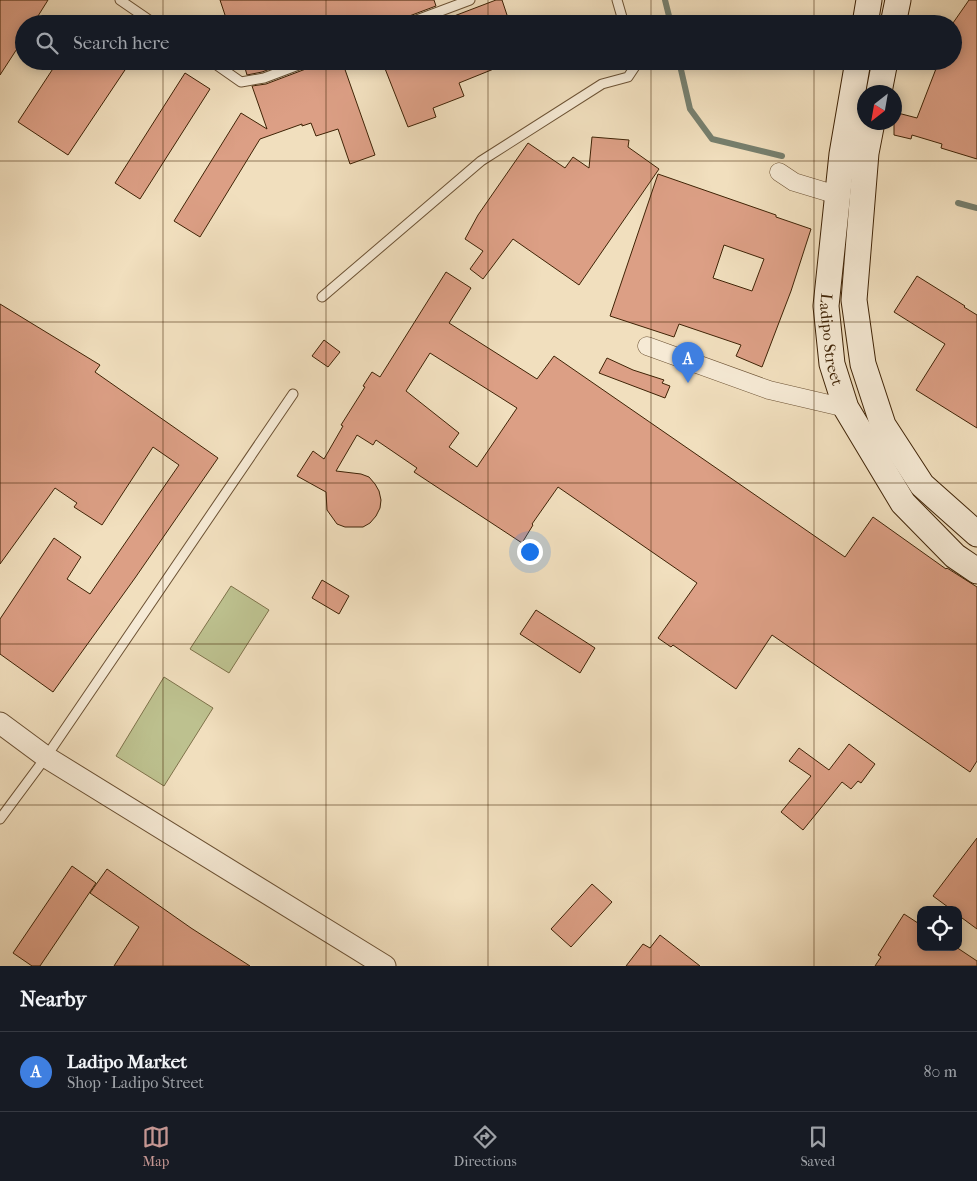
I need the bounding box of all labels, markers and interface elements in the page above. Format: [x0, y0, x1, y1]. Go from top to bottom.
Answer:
search box [15, 15, 962, 70]
icon: search [33, 29, 61, 57]
text: Search here [73, 32, 169, 54]
north arrow [857, 85, 902, 130]
street label: Ladipo Street [816, 292, 848, 388]
pin: A [672, 342, 704, 383]
your location [517, 539, 543, 565]
map controls [917, 906, 962, 951]
button: locate [917, 906, 962, 951]
text: Nearby [20, 987, 86, 1011]
text: Ladipo Market [67, 1051, 187, 1073]
text: A [31, 1062, 41, 1081]
text: 80 m [923, 1062, 957, 1081]
text: Shop · Ladipo Street [67, 1073, 204, 1092]
tab: Map [142, 1123, 170, 1170]
tab: Directions [454, 1123, 517, 1170]
tab: Saved [800, 1123, 835, 1170]

